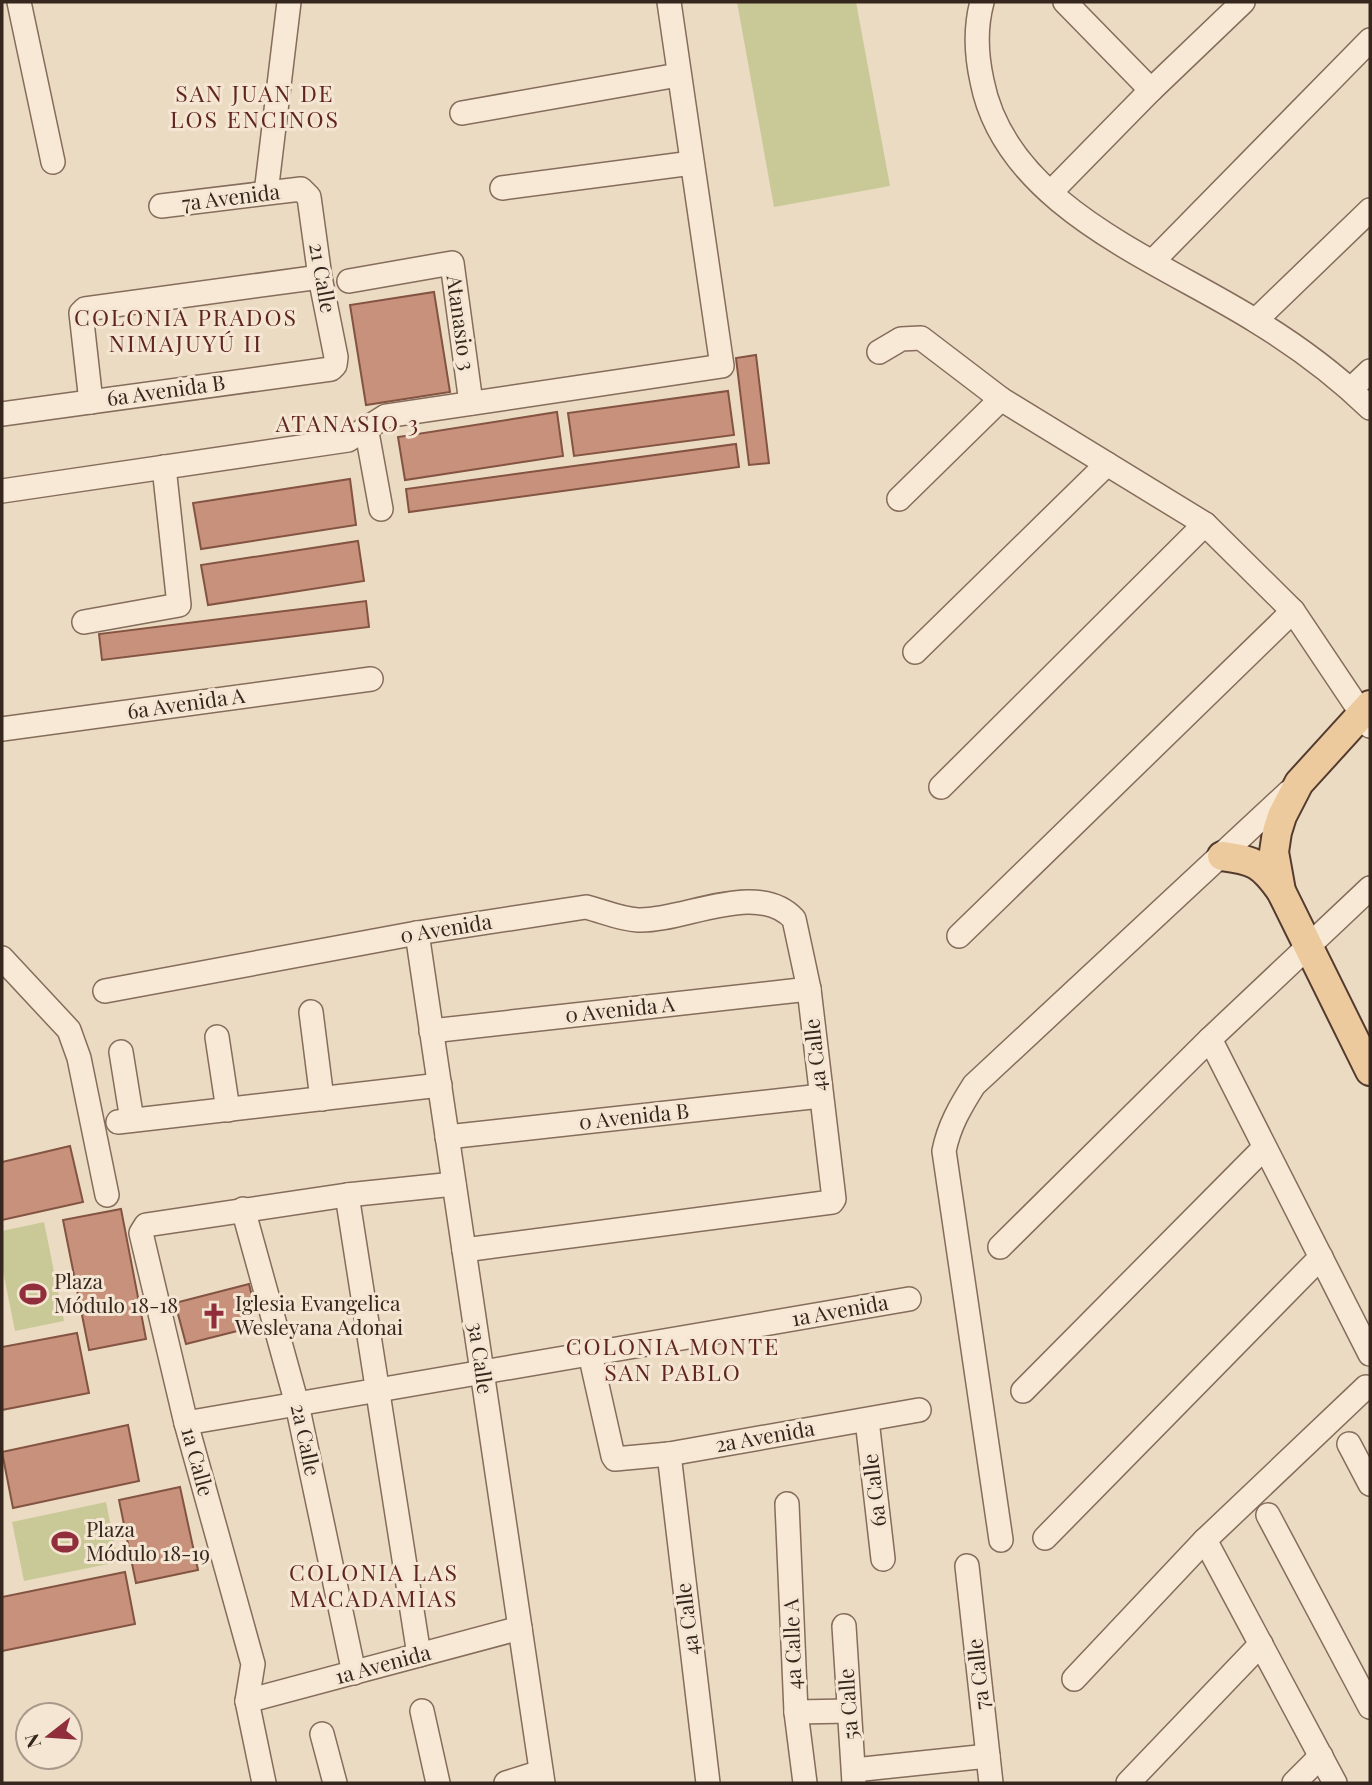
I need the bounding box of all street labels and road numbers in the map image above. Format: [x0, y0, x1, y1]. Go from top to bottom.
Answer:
street label: 7a Avenida [180, 176, 282, 216]
street label: 21 Calle [304, 241, 344, 315]
street label: Atanasio 3 [441, 272, 483, 372]
street label: 6a Avenida B [105, 367, 227, 411]
street label: 6a Avenida A [125, 680, 247, 724]
street label: 0 Avenida [398, 906, 494, 948]
street label: 0 Avenida A [564, 988, 677, 1028]
street label: 4a Calle [796, 1017, 832, 1093]
street label: 0 Avenida B [577, 1095, 690, 1135]
street label: 1a Avenida [789, 1287, 891, 1331]
street label: 3a Calle [463, 1320, 501, 1395]
street label: 2a Calle [286, 1401, 328, 1478]
street label: 2a Avenida [713, 1412, 817, 1458]
street label: 1a Calle [176, 1424, 222, 1499]
street label: 6a Calle [855, 1452, 891, 1528]
street label: 4a Calle [668, 1581, 704, 1657]
street label: 4a Calle A [775, 1597, 807, 1690]
street label: 1a Avenida [332, 1637, 434, 1689]
street label: 7a Calle [959, 1637, 995, 1711]
street label: 5a Calle [831, 1668, 863, 1741]

